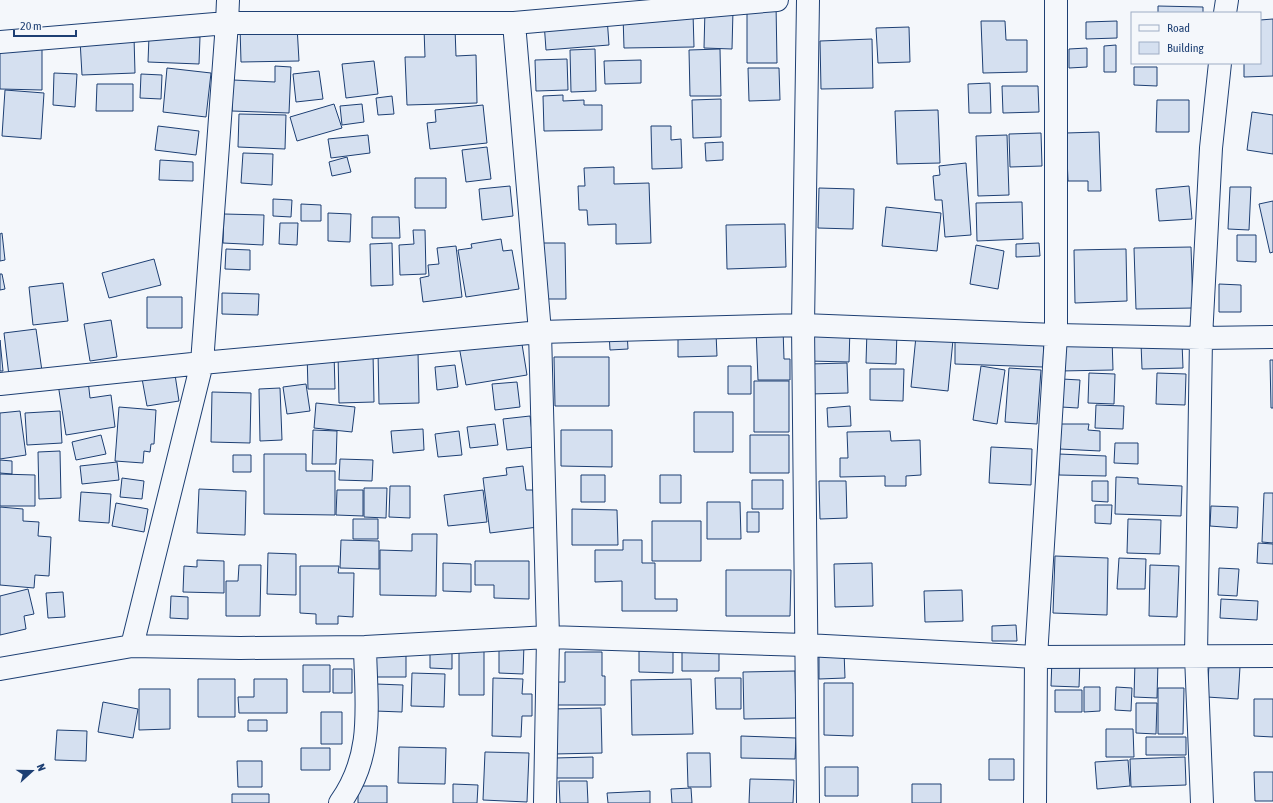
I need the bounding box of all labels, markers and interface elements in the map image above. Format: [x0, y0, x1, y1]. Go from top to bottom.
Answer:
scale bar [14, 12, 76, 38]
legend [1131, 12, 1261, 64]
text: 20 m [20, 19, 42, 33]
text: Road [1167, 21, 1190, 35]
text: Building [1167, 41, 1205, 55]
north arrow [12, 751, 52, 791]
text: N [35, 762, 48, 773]

